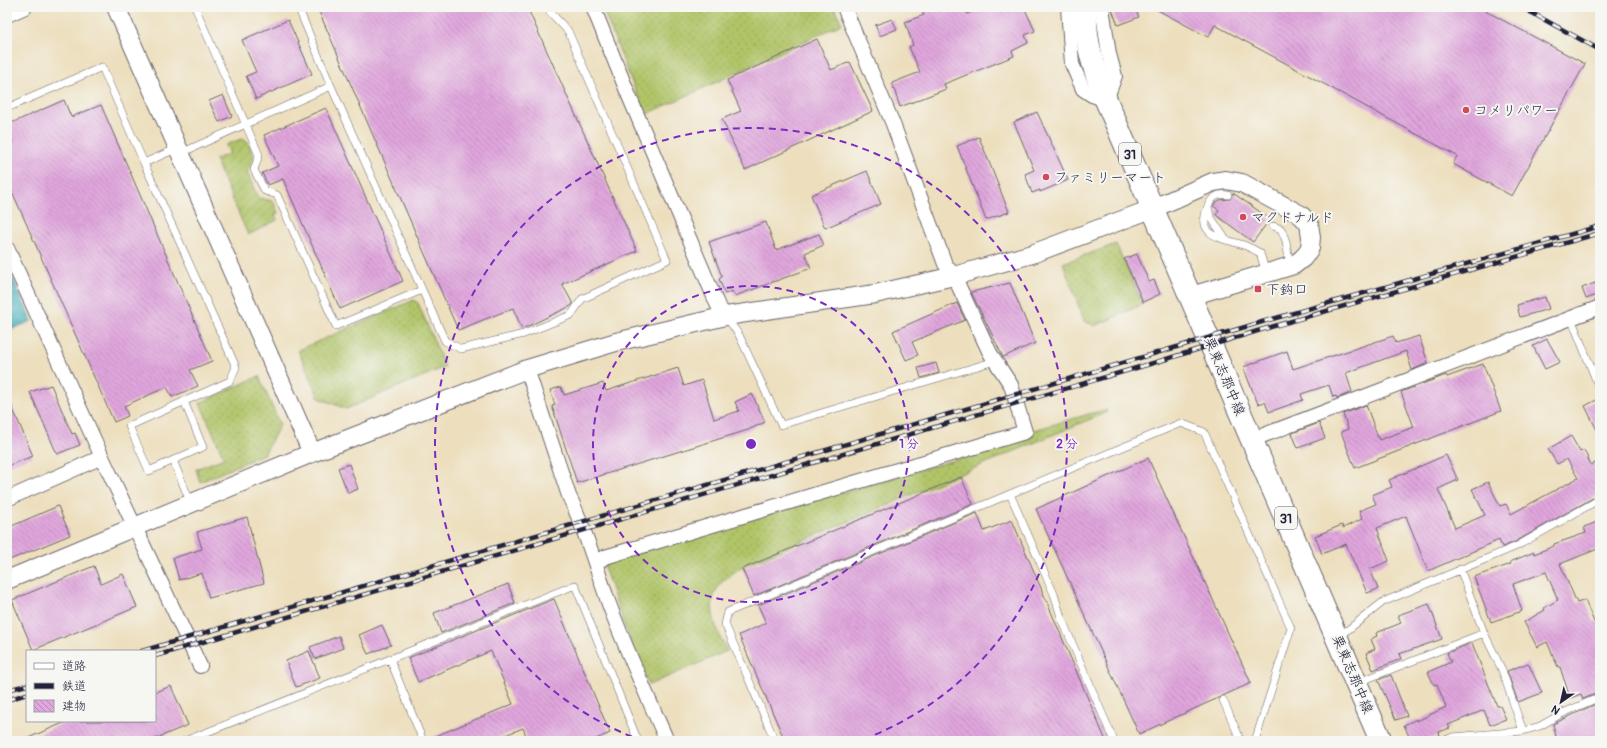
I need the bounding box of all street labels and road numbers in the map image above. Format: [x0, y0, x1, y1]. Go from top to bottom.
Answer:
road number: 31 [1119, 143, 1141, 165]
street label: 栗東志那中線 [1200, 334, 1249, 418]
road number: 31 [1275, 507, 1297, 529]
street label: 栗東志那中線 [1328, 632, 1377, 716]

